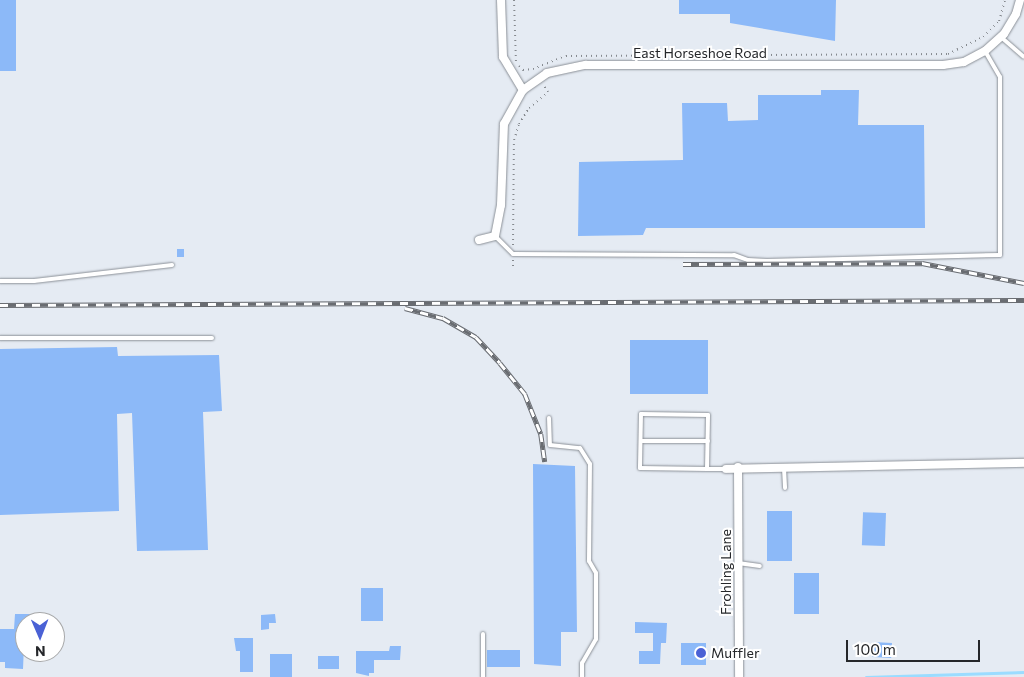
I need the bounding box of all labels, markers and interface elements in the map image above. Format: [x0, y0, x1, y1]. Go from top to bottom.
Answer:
street label: East Horseshoe Road [633, 45, 767, 61]
street label: Frohling Lane [718, 529, 734, 615]
north arrow [15, 612, 65, 662]
scale bar [849, 630, 983, 662]
text: 100 m [854, 640, 896, 658]
text: N [35, 643, 46, 660]
place label: Muffler [711, 645, 759, 661]
marker: Muffler [695, 647, 707, 659]

